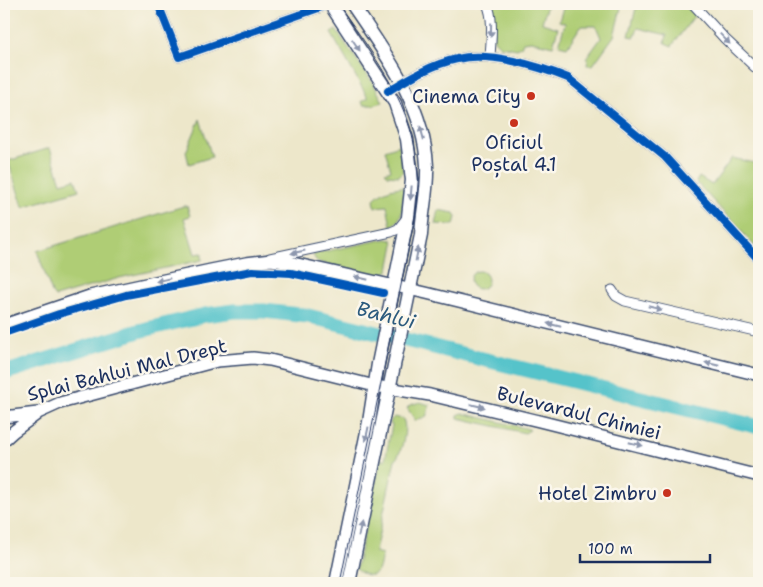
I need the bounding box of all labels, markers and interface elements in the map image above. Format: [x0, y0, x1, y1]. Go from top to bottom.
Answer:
one-way arrow [487, 22, 495, 38]
one-way arrow [719, 32, 731, 44]
one-way arrow [352, 38, 361, 51]
place label: Cinema City [412, 84, 521, 109]
marker: Cinema City [525, 90, 537, 102]
marker: Oficiul Poștal 4.1 [508, 117, 520, 129]
one-way arrow [417, 125, 425, 140]
place label: Oficiul Poștal 4.1 [471, 130, 557, 178]
one-way arrow [406, 185, 414, 201]
one-way arrow [414, 246, 422, 262]
one-way arrow [289, 248, 305, 256]
one-way arrow [353, 274, 369, 282]
one-way arrow [155, 276, 171, 284]
water label: Bahlui [354, 295, 418, 335]
one-way arrow [648, 304, 664, 312]
one-way arrow [547, 320, 562, 328]
street label: Splai Bahlui Mal Drept [25, 333, 229, 407]
one-way arrow [704, 360, 719, 368]
street label: Bulevardul Chimiei [494, 381, 664, 445]
one-way arrow [470, 402, 485, 410]
one-way arrow [362, 426, 370, 442]
one-way arrow [628, 440, 643, 448]
place label: Hotel Zimbru [538, 481, 657, 506]
marker: Hotel Zimbru [661, 487, 673, 499]
one-way arrow [356, 521, 364, 536]
scale bar [580, 532, 710, 564]
text: 100 m [588, 539, 633, 559]

